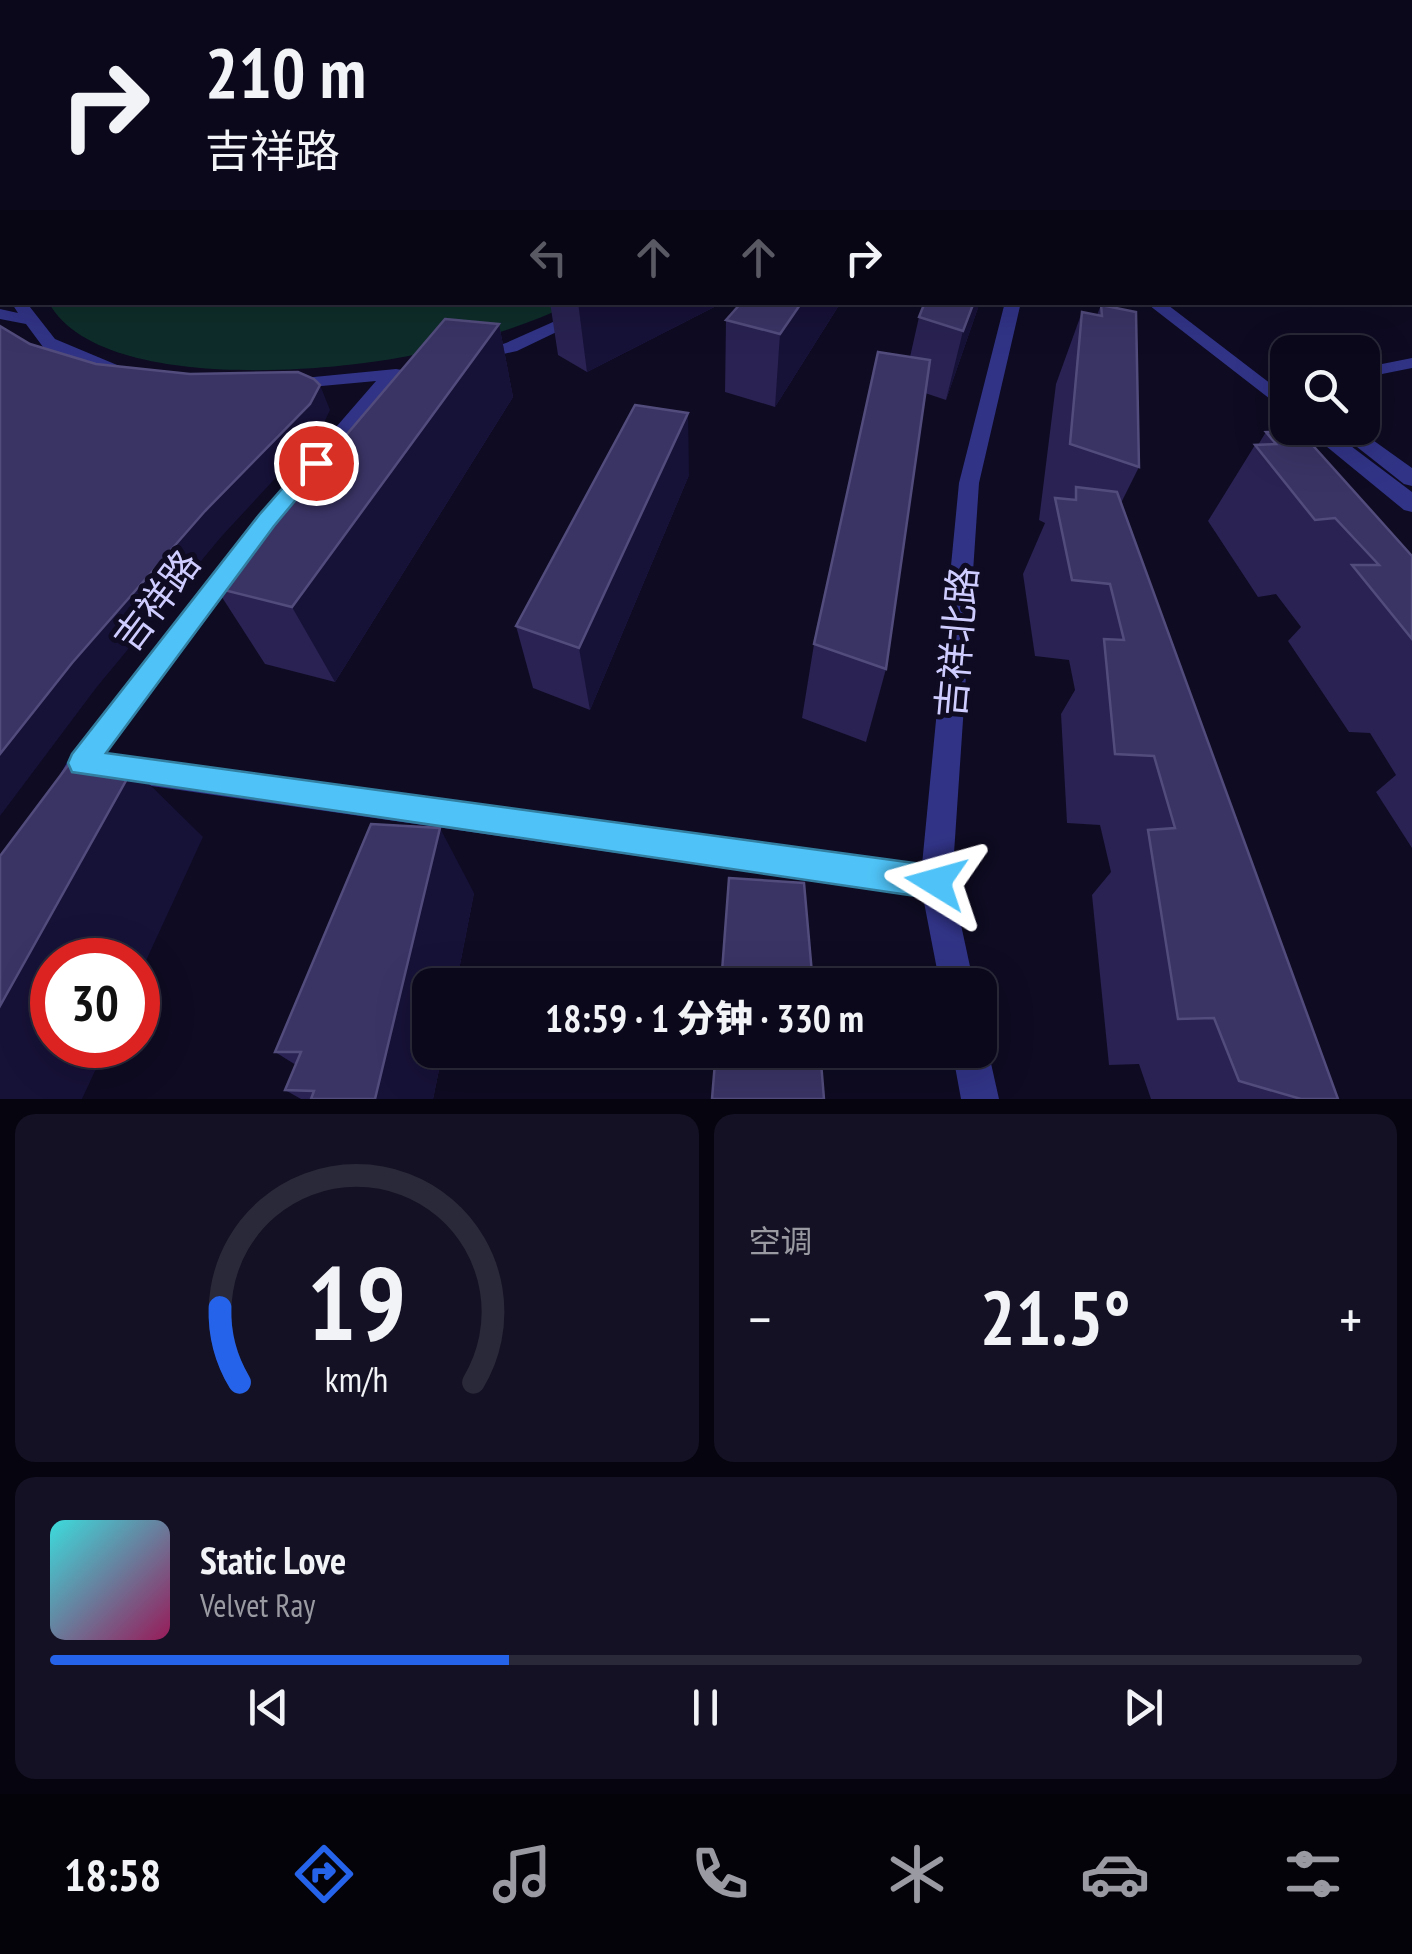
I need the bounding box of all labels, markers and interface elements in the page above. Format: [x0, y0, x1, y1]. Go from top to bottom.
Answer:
text: 210 m [205, 27, 366, 117]
icon: right [40, 40, 170, 170]
text: 吉祥路 [205, 121, 340, 179]
icon: left [521, 230, 576, 285]
icon: ahead [626, 230, 681, 285]
icon: ahead [731, 230, 786, 285]
icon: right [836, 230, 891, 285]
map controls [1270, 335, 1380, 445]
button: search [1270, 335, 1380, 445]
pin [274, 421, 359, 506]
icon: arrive [289, 436, 344, 491]
street label: 吉祥路 [102, 540, 210, 660]
street label: 吉祥北路 [925, 564, 987, 720]
position arrow [884, 830, 988, 934]
speed limit sign: 30 [30, 938, 160, 1068]
text: 18:59 · 1 分钟 · 330 m [545, 993, 864, 1042]
text: 空调 [749, 1220, 813, 1262]
text: 19 [307, 1234, 406, 1369]
text: 21.5° [980, 1269, 1131, 1366]
text: − [749, 1283, 771, 1354]
text: + [1339, 1283, 1362, 1354]
text: km/h [325, 1356, 388, 1402]
text: Static Love [200, 1535, 346, 1584]
text: Velvet Ray [200, 1584, 315, 1626]
icon: previous [241, 1680, 296, 1735]
icon: pause [678, 1680, 733, 1735]
icon: next [1116, 1680, 1171, 1735]
icon: directions [289, 1839, 359, 1909]
icon: music [487, 1839, 557, 1909]
icon: phone [685, 1839, 755, 1909]
icon: climate [882, 1839, 952, 1909]
icon: car [1080, 1839, 1150, 1909]
icon: filters [1278, 1839, 1348, 1909]
text: 18:58 [64, 1845, 161, 1903]

